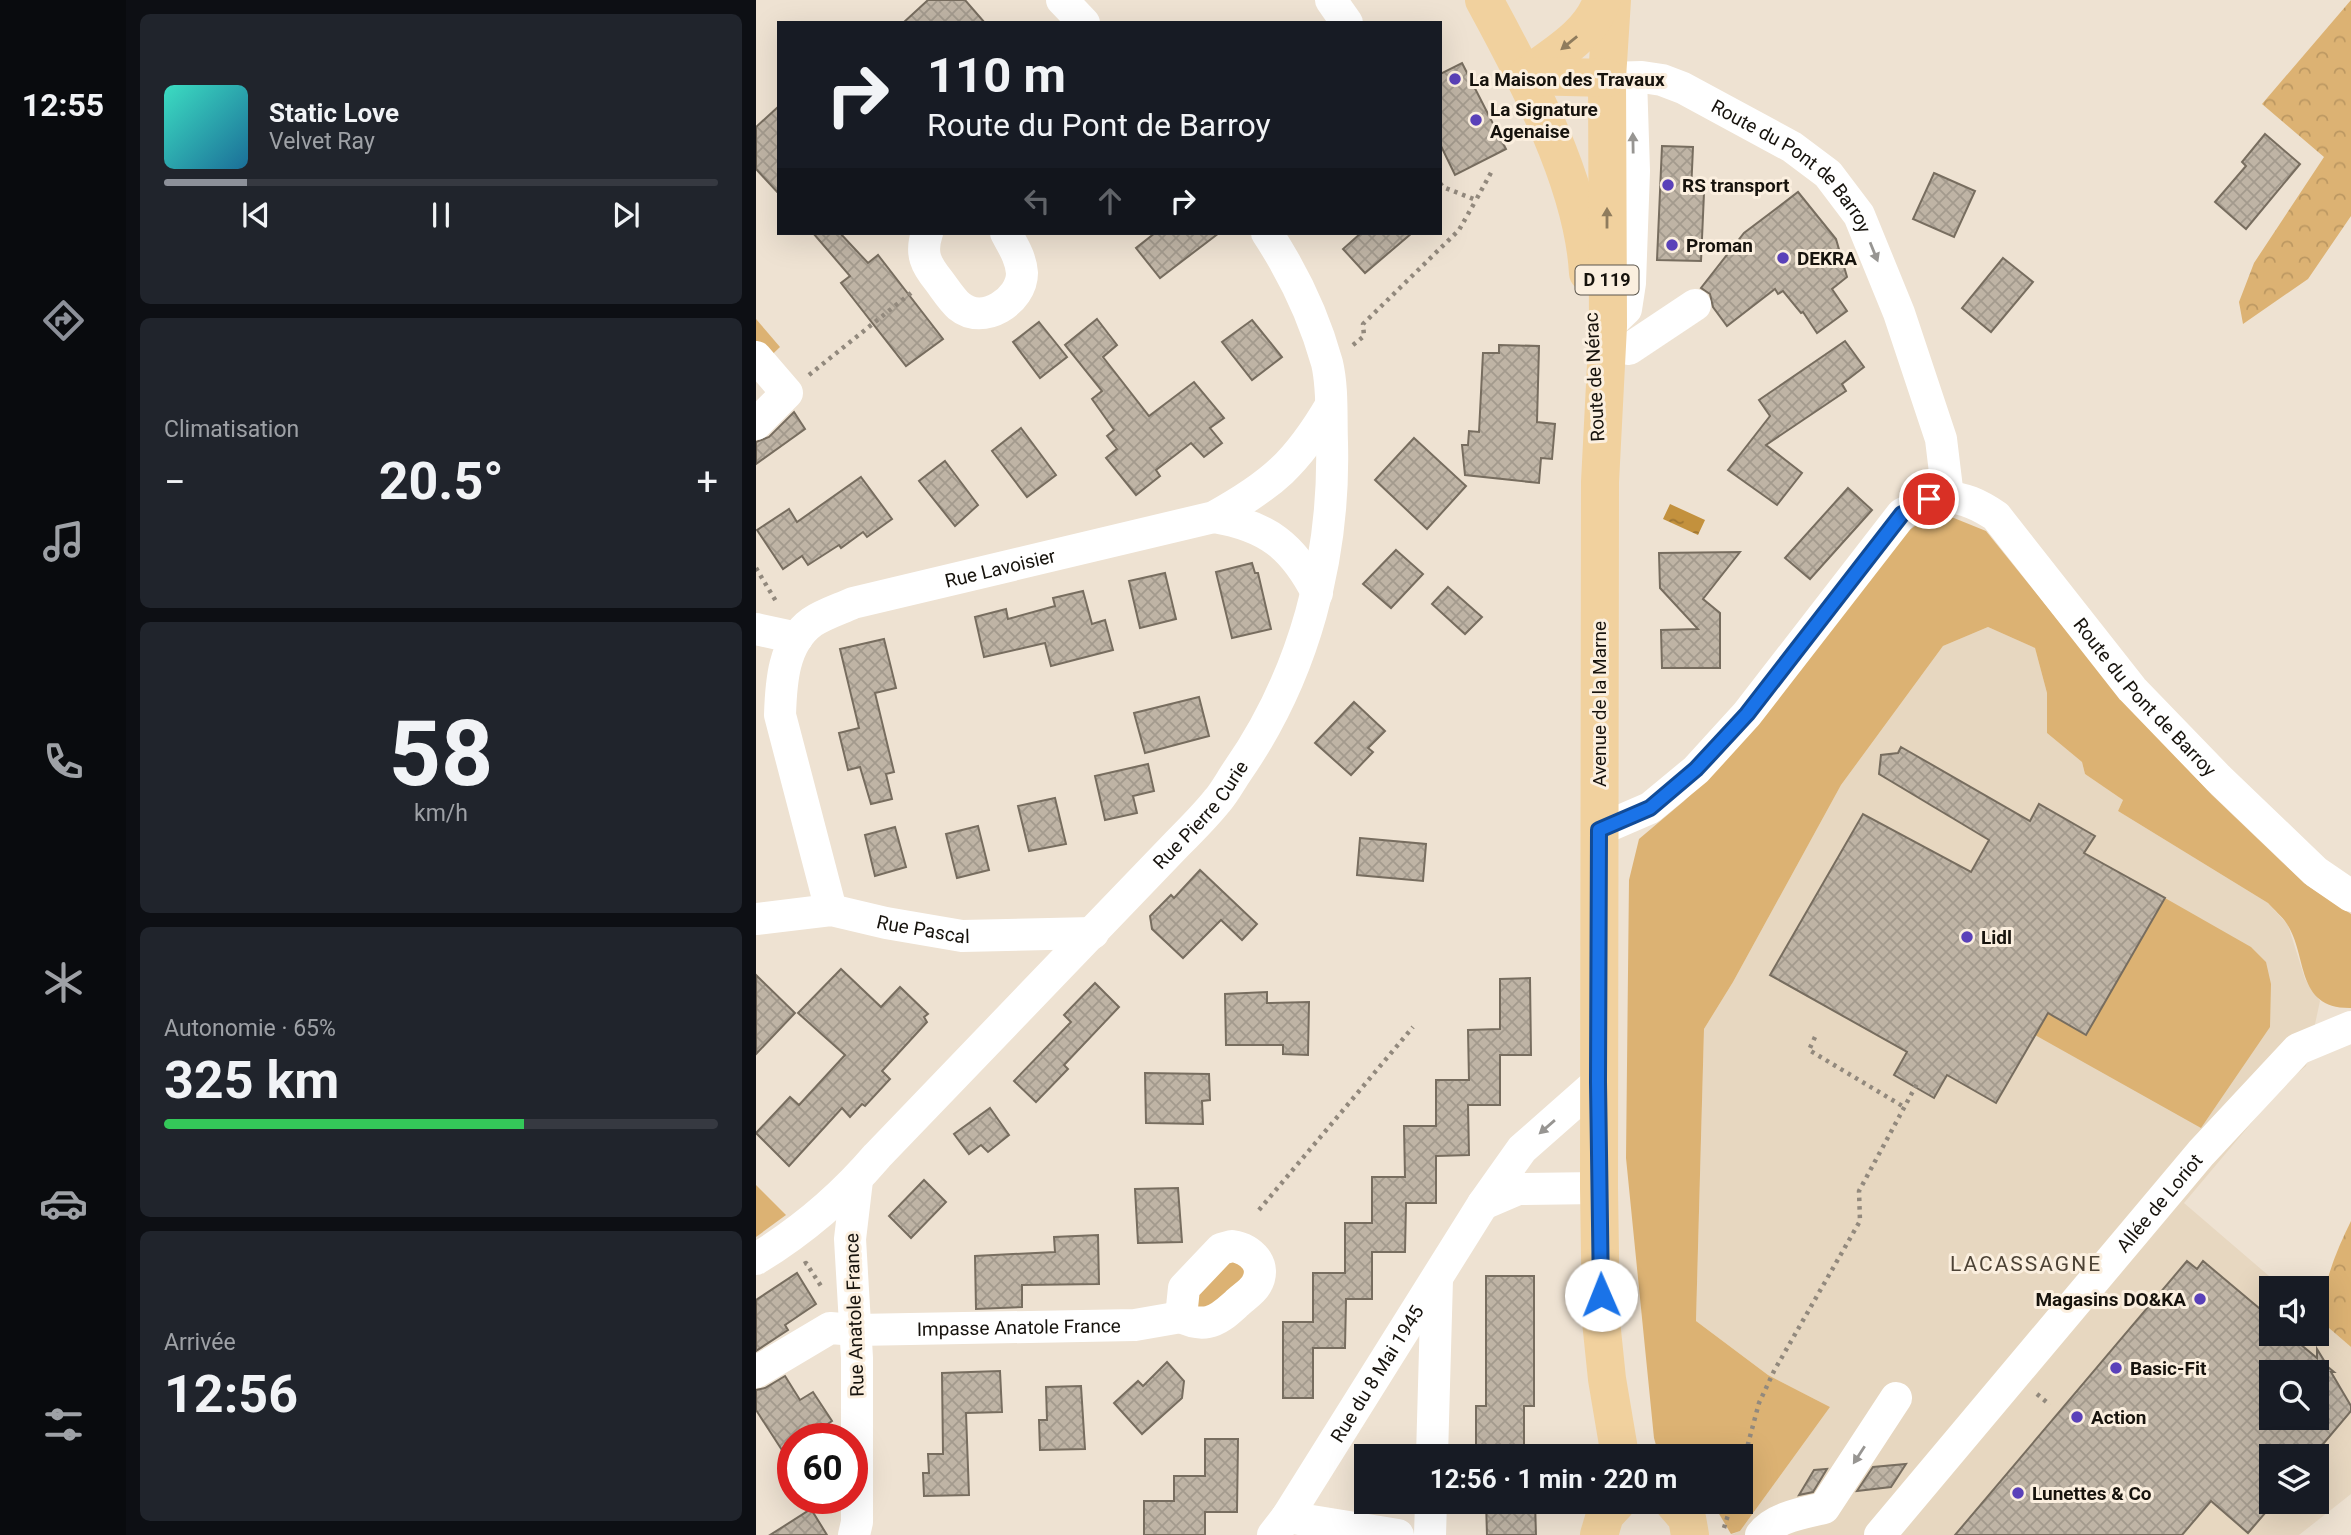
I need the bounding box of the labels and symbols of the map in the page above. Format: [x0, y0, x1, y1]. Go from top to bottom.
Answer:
one-way arrow [1561, 35, 1579, 50]
place label: La Maison des Travaux [1469, 68, 1665, 91]
marker: La Maison des Travaux [1447, 71, 1463, 87]
street label: Route du Pont de Barroy [1707, 95, 1876, 236]
place label: La Signature Agenaise [1490, 98, 1598, 143]
marker: La Signature Agenaise [1468, 112, 1484, 128]
one-way arrow [1627, 132, 1639, 154]
place label: RS transport [1682, 174, 1790, 197]
marker: RS transport [1660, 177, 1676, 193]
one-way arrow [1601, 206, 1613, 228]
place label: Proman [1686, 234, 1753, 257]
marker: Proman [1664, 237, 1680, 253]
one-way arrow [1868, 242, 1880, 262]
place label: DEKRA [1797, 247, 1857, 270]
marker: DEKRA [1775, 250, 1791, 266]
road number: D 119 [1576, 266, 1638, 294]
street label: Route de Nérac [1580, 312, 1609, 442]
pin [1899, 469, 1959, 529]
street label: Rue Lavoisier [943, 544, 1058, 593]
street label: Route du Pont de Barroy [2068, 613, 2221, 781]
street label: Avenue de la Marne [1588, 621, 1611, 787]
street label: Rue Pierre Curie [1148, 756, 1253, 874]
street label: Rue Pascal [874, 910, 970, 948]
place label: Lidl [1981, 926, 2012, 949]
marker: Lidl [1959, 929, 1975, 945]
one-way arrow [1538, 1119, 1556, 1135]
street label: Allée de Loriot [2112, 1149, 2207, 1257]
street label: Rue Anatole France [840, 1233, 869, 1397]
district label: LACASSAGNE [1950, 1252, 2102, 1276]
position arrow [1564, 1258, 1638, 1332]
place label: Magasins DO&KA [2035, 1288, 2186, 1311]
marker: Magasins DO&KA [2192, 1291, 2208, 1307]
street label: Rue du 8 Mai 1945 [1326, 1301, 1429, 1447]
street label: Impasse Anatole France [917, 1314, 1121, 1341]
place label: Basic-Fit [2130, 1357, 2207, 1380]
marker: Basic-Fit [2108, 1360, 2124, 1376]
place label: Action [2091, 1406, 2147, 1429]
marker: Action [2069, 1409, 2085, 1425]
speed limit sign: 60 [777, 1423, 868, 1514]
one-way arrow [1852, 1445, 1865, 1465]
place label: Lunettes & Co [2032, 1482, 2152, 1505]
marker: Lunettes & Co [2010, 1485, 2026, 1501]

